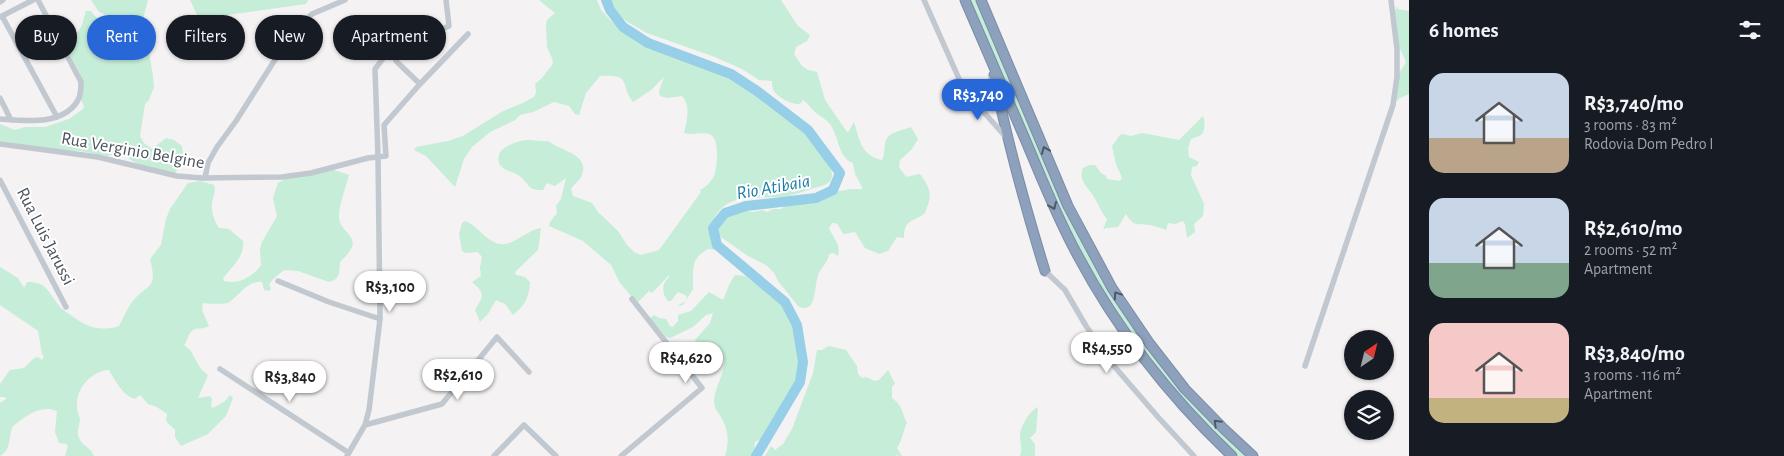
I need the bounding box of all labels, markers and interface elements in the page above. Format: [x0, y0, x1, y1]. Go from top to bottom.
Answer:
chip: Buy [15, 15, 77, 60]
chip: Rent [87, 15, 156, 60]
chip: Filters [166, 15, 245, 60]
chip: New [255, 15, 323, 60]
chip: Apartment [333, 15, 446, 60]
icon: filters [1736, 16, 1764, 44]
text: 6 homes [1429, 20, 1499, 41]
pin: R$3,740 [932, 78, 1024, 121]
text: R$3,740 [953, 87, 1003, 103]
icon: home [1469, 93, 1529, 153]
text: R$3,740/mo [1584, 93, 1684, 114]
text: 3 rooms · 83 m² [1584, 117, 1677, 133]
street label: Rua Verginio Belgine [60, 130, 206, 172]
text: Rodovia Dom Pedro I [1584, 136, 1713, 152]
one-way arrow [1040, 146, 1051, 155]
water label: Rio Atibaia [735, 172, 812, 203]
street label: Rua Luis Jarussi [13, 185, 77, 288]
one-way arrow [1046, 201, 1057, 210]
icon: home [1469, 218, 1529, 278]
text: R$2,610/mo [1584, 218, 1682, 239]
text: 2 rooms · 52 m² [1584, 242, 1677, 258]
text: Apartment [1584, 261, 1652, 277]
pin: R$3,100 [344, 270, 436, 313]
text: R$3,100 [365, 279, 415, 295]
one-way arrow [1114, 292, 1123, 301]
north arrow [1344, 330, 1394, 380]
map controls [1344, 330, 1394, 440]
pin: R$4,550 [1061, 332, 1153, 374]
text: R$4,550 [1082, 340, 1132, 356]
pin: R$4,620 [640, 342, 732, 384]
icon: home [1469, 343, 1529, 403]
text: R$3,840/mo [1584, 343, 1685, 364]
text: R$4,620 [660, 350, 712, 366]
pin: R$2,610 [412, 358, 504, 401]
pin: R$3,840 [244, 360, 336, 403]
text: R$2,610 [433, 367, 483, 383]
text: 3 rooms · 116 m² [1584, 367, 1681, 383]
text: R$3,840 [264, 369, 316, 385]
text: Apartment [1584, 386, 1652, 402]
button: layers [1344, 390, 1394, 440]
one-way arrow [1214, 419, 1223, 428]

